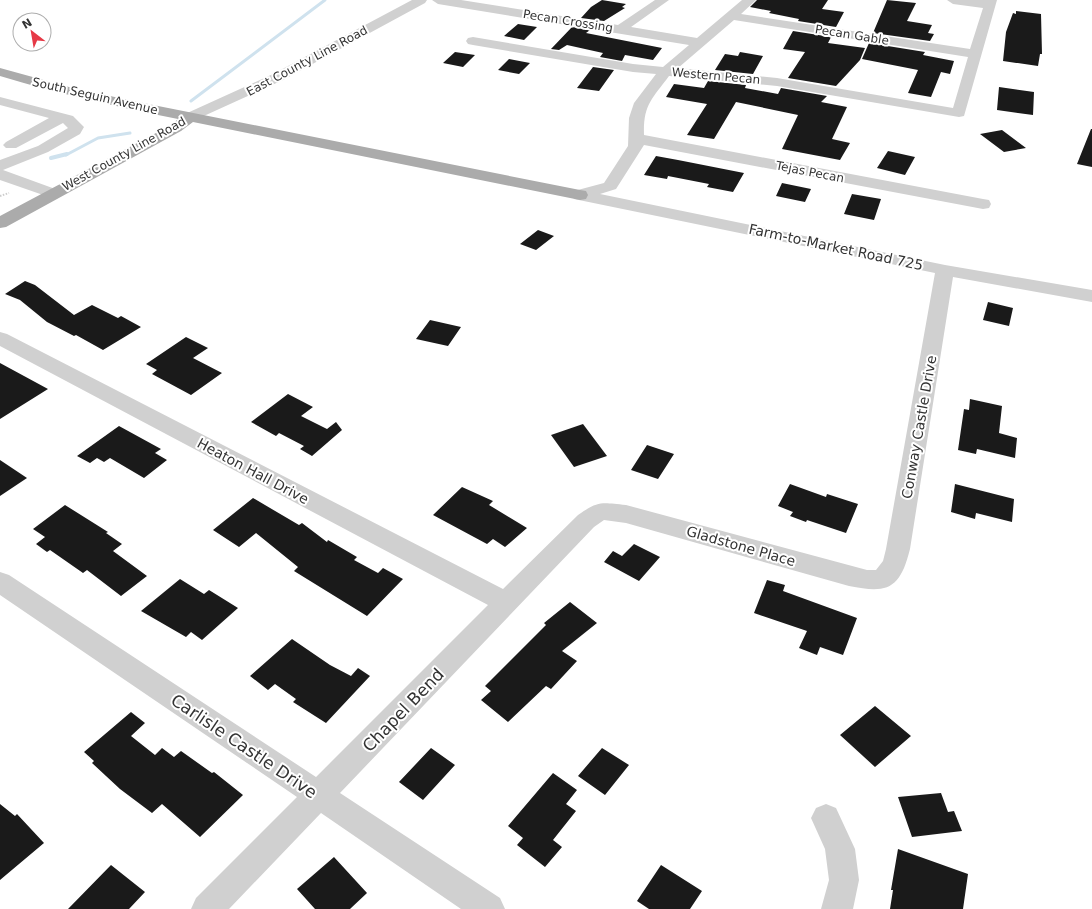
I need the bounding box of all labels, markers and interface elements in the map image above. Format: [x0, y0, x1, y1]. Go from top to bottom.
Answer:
street label: Pecan Crossing [522, 7, 614, 35]
north arrow [12, 12, 52, 52]
text: N [20, 16, 34, 32]
street label: Pecan Gable [814, 22, 890, 48]
street label: East County Line Road [244, 23, 370, 99]
street label: Western Pecan [671, 65, 761, 87]
street label: South Seguin Avenue [31, 75, 159, 117]
street label: West County Line Road [60, 114, 188, 194]
street label: Tejas Pecan [774, 158, 845, 185]
street label: Farm-to-Market Road 725 [747, 221, 925, 273]
street label: Conway Castle Drive [898, 354, 940, 500]
street label: Heaton Hall Drive [195, 435, 311, 507]
street label: Gladstone Place [685, 523, 797, 569]
street label: Chapel Bend [358, 664, 448, 756]
street label: Carlisle Castle Drive [167, 690, 321, 802]

